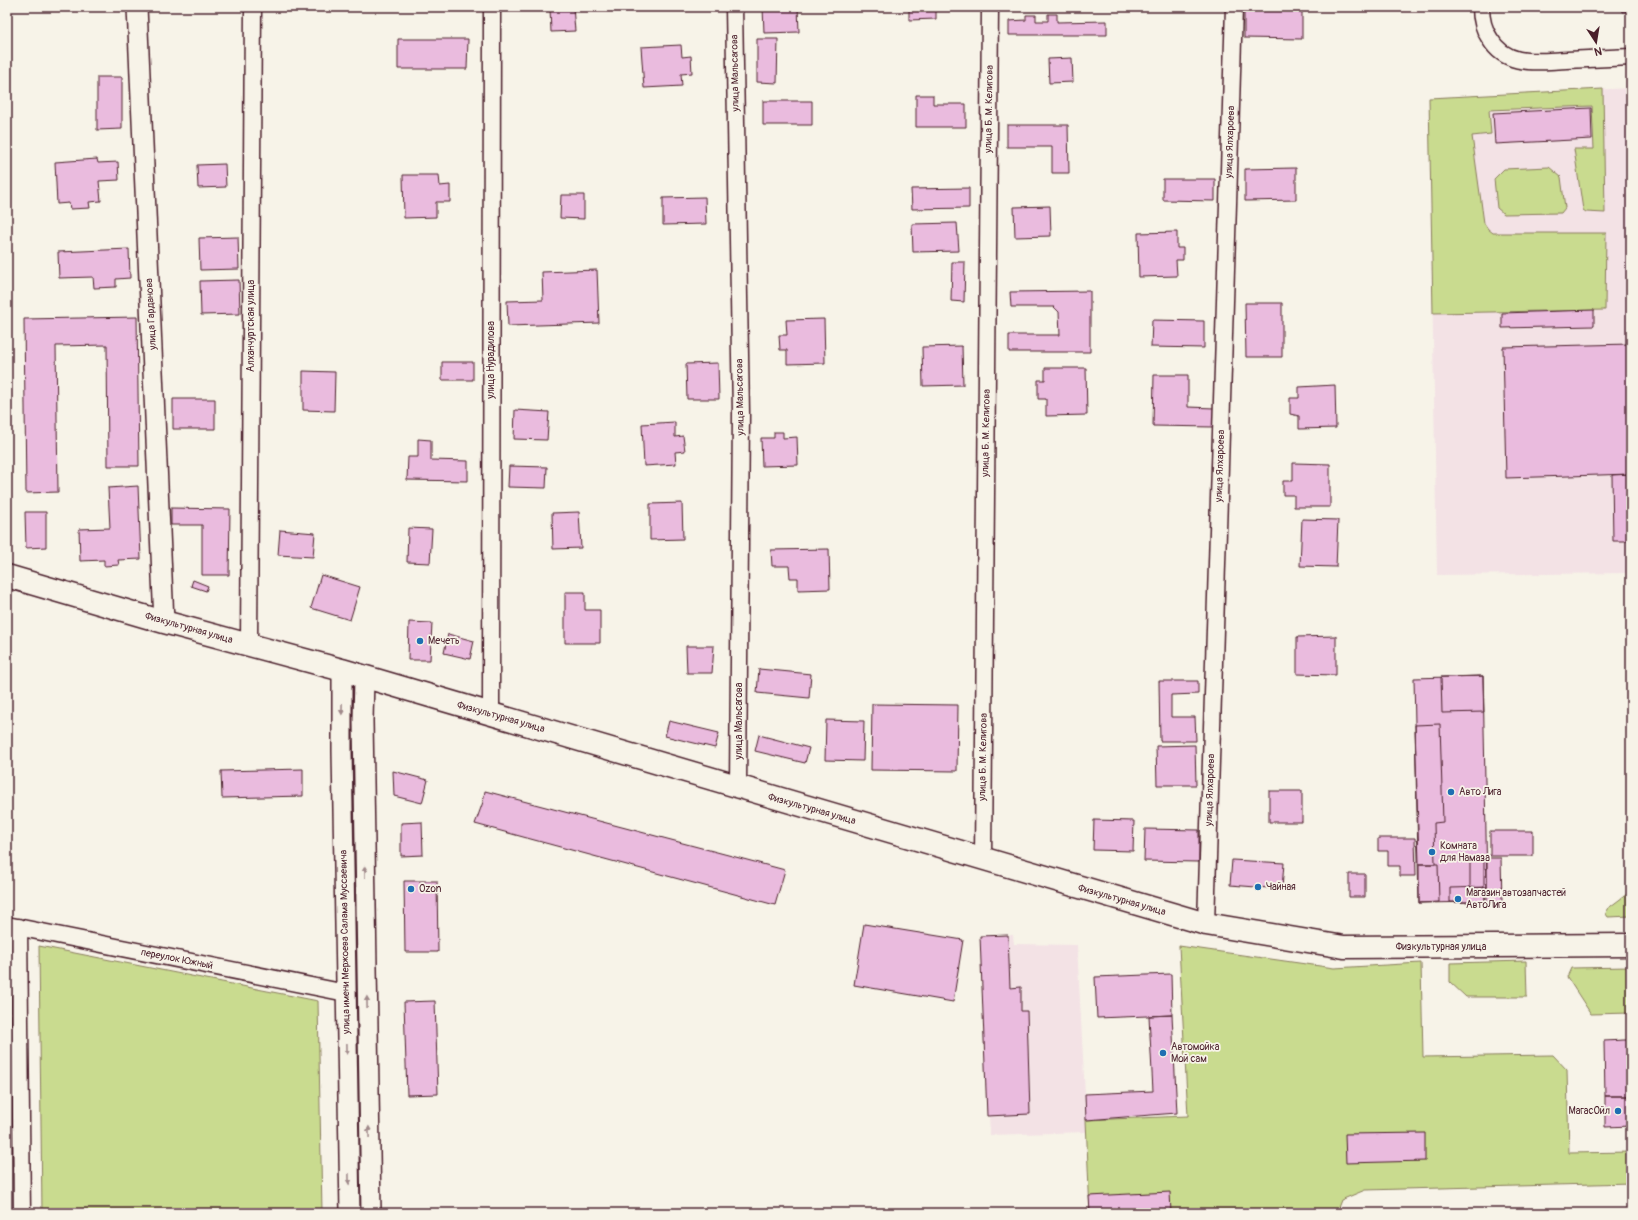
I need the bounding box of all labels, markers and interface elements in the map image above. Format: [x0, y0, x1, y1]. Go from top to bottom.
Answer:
north arrow [1576, 22, 1616, 62]
street label: улица Мальсагова [728, 34, 742, 113]
text: N [1592, 44, 1603, 59]
street label: улица Б. М. Келигова [982, 65, 996, 154]
street label: улица Ялхароева [1223, 105, 1237, 179]
street label: улица Гарданова [143, 277, 159, 351]
street label: Алханчуртская улица [245, 280, 257, 372]
street label: улица Нурадилова [485, 321, 497, 400]
street label: улица Мальсагова [733, 358, 747, 437]
street label: улица Б. М. Келигова [979, 389, 993, 478]
street label: улица Ялхароева [1213, 429, 1227, 503]
street label: Физкультурная улица [144, 610, 235, 646]
place label: Мечеть [428, 635, 460, 647]
marker: Мечеть [415, 636, 425, 646]
street label: улица Мальсагова [733, 682, 745, 760]
street label: Физкультурная улица [456, 699, 547, 735]
one-way arrow [339, 703, 345, 716]
street label: улица Б. М. Келигова [976, 713, 990, 802]
street label: улица Ялхароева [1203, 753, 1217, 827]
place label: Авто Лига [1459, 786, 1502, 798]
marker: Авто Лига [1446, 787, 1456, 797]
street label: Физкультурная улица [767, 791, 858, 827]
place label: Комната для Намаза [1440, 840, 1490, 864]
marker: Комната для Намаза [1427, 847, 1437, 857]
street label: улица имени Мержоева Салама Муссаевича [337, 849, 353, 1035]
one-way arrow [362, 865, 368, 878]
place label: Чайная [1266, 881, 1296, 893]
street label: Физкультурная улица [1077, 882, 1168, 918]
marker: Чайная [1253, 882, 1263, 892]
place label: Ozon [419, 883, 442, 895]
marker: Ozon [406, 884, 416, 894]
place label: Магазин автозапчастей АвтоЛига [1466, 887, 1566, 911]
marker: Магазин автозапчастей АвтоЛига [1453, 894, 1463, 904]
street label: Физкультурная улица [1396, 941, 1487, 953]
street label: переулок Южный [140, 946, 214, 972]
one-way arrow [364, 995, 370, 1008]
place label: Автомойка Мой сам [1171, 1041, 1220, 1065]
one-way arrow [344, 1043, 350, 1056]
marker: Автомойка Мой сам [1158, 1048, 1168, 1058]
place label: МагасОйл [1569, 1105, 1610, 1117]
marker: МагасОйл [1613, 1106, 1623, 1116]
one-way arrow [366, 1126, 373, 1138]
one-way arrow [346, 1173, 352, 1186]

